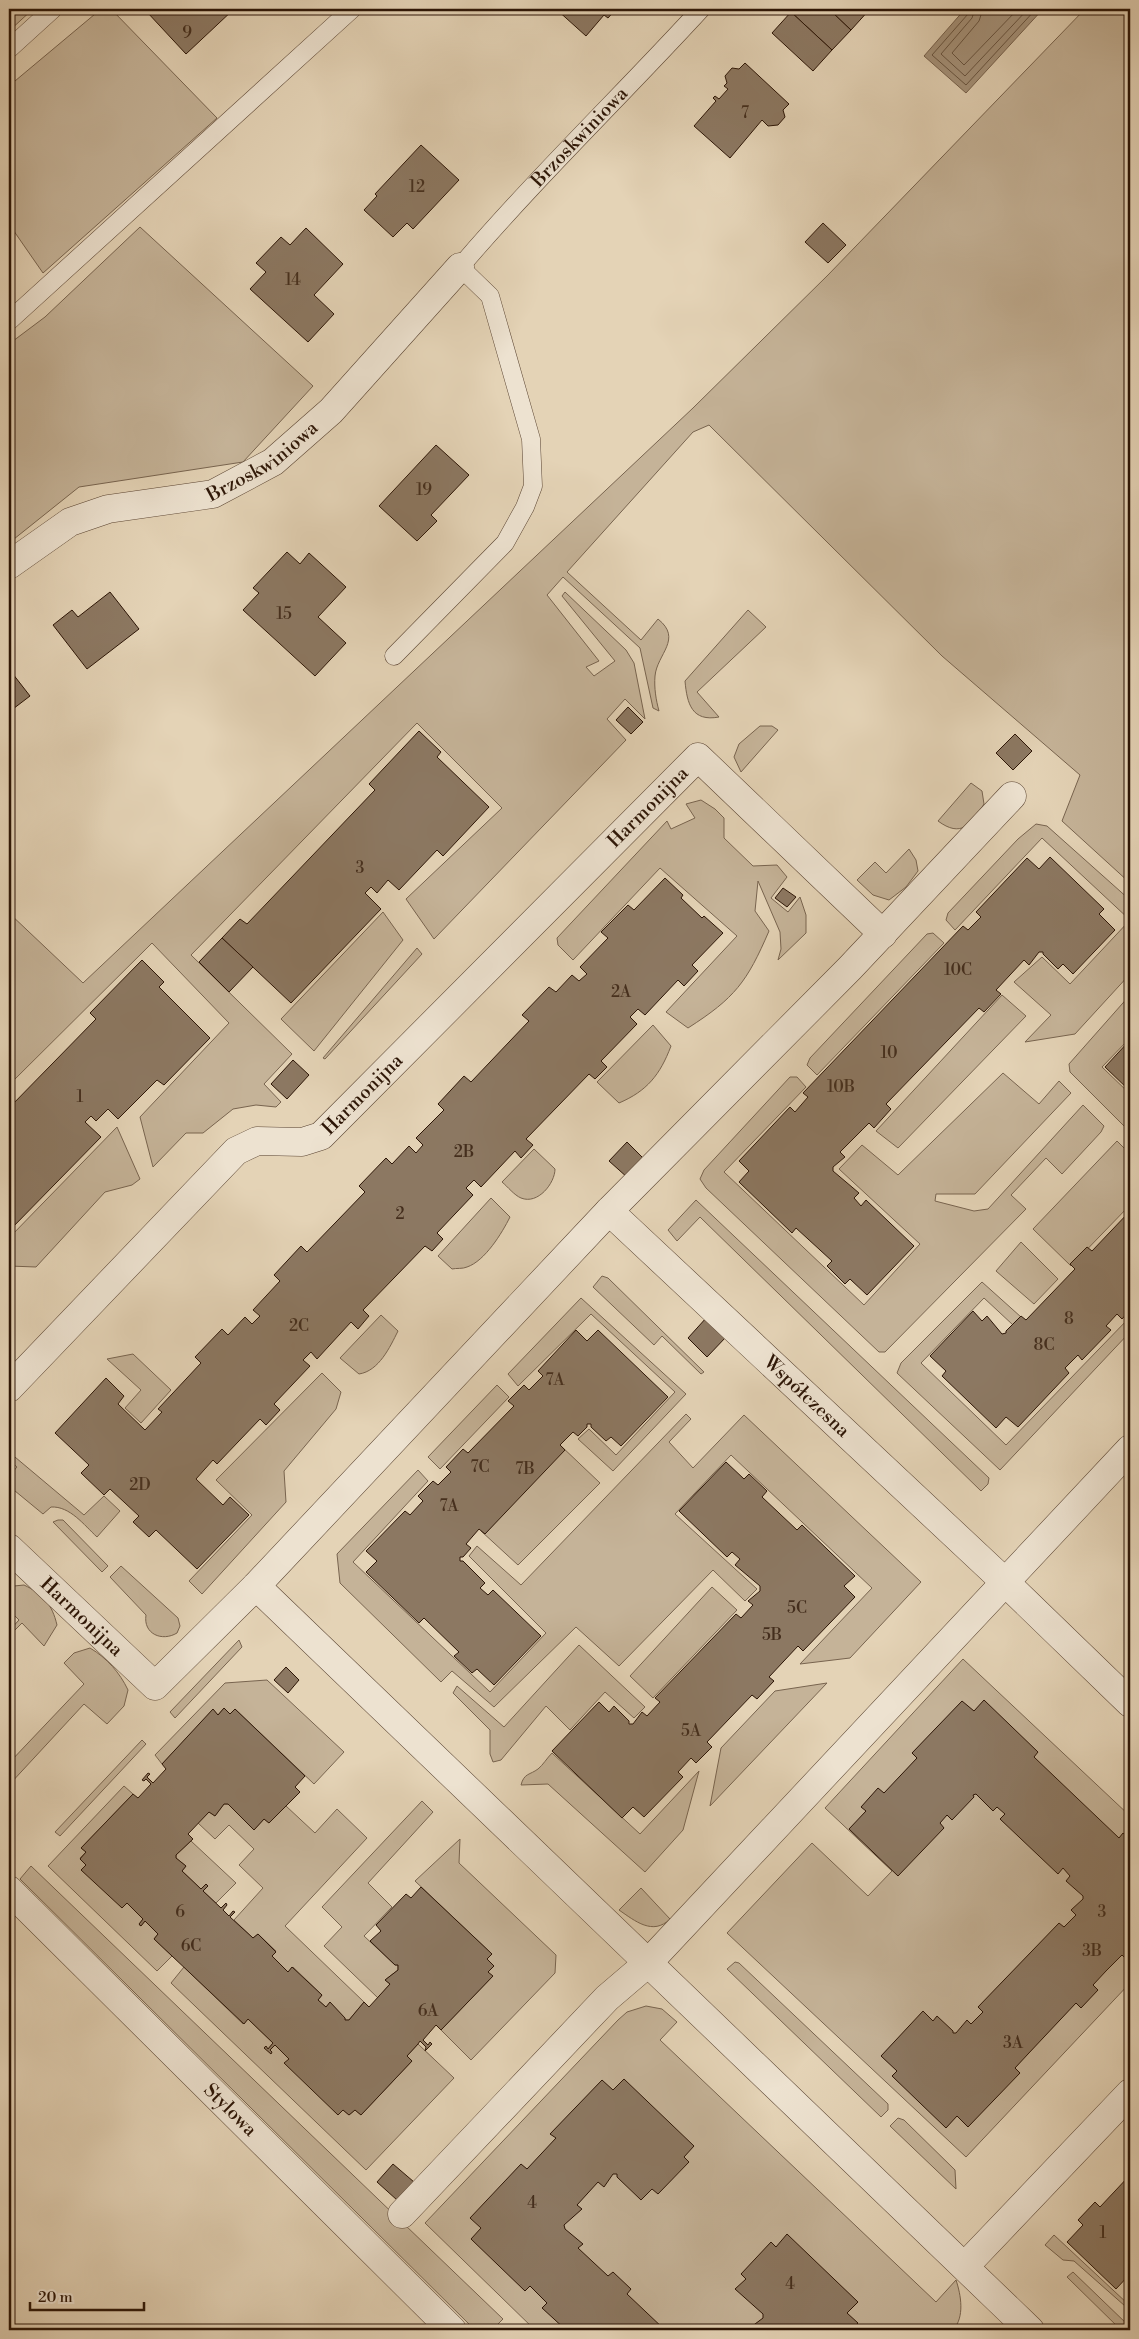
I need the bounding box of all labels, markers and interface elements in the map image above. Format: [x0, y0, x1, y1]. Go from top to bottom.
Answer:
house number: 9 [182, 23, 192, 43]
street label: Brzoskwiniowa [525, 82, 633, 193]
house number: 7 [741, 103, 749, 123]
house number: 12 [409, 177, 425, 197]
house number: 14 [285, 270, 301, 290]
street label: Brzoskwiniowa [201, 416, 323, 508]
house number: 19 [416, 480, 432, 500]
house number: 15 [276, 604, 292, 624]
street label: Harmonijna [602, 761, 694, 853]
house number: 3 [356, 858, 365, 878]
house number: 10C [944, 960, 972, 980]
house number: 2A [611, 982, 632, 1002]
house number: 10 [881, 1043, 898, 1063]
street label: Harmonijna [317, 1048, 408, 1140]
house number: 10B [827, 1077, 855, 1097]
house number: 1 [77, 1087, 84, 1107]
house number: 2B [454, 1142, 474, 1162]
house number: 2 [395, 1204, 405, 1224]
house number: 8 [1064, 1309, 1074, 1329]
house number: 2C [289, 1316, 309, 1336]
house number: 8C [1034, 1335, 1054, 1355]
street label: Współczesna [758, 1349, 855, 1443]
house number: 7A [545, 1370, 566, 1390]
house number: 7C [470, 1457, 490, 1477]
house number: 7B [515, 1459, 535, 1479]
house number: 2D [129, 1475, 151, 1495]
house number: 7A [439, 1496, 460, 1516]
street label: Harmonijna [35, 1572, 128, 1662]
house number: 5C [787, 1598, 807, 1618]
house number: 5B [762, 1625, 782, 1645]
house number: 5A [681, 1721, 702, 1741]
house number: 6 [175, 1902, 185, 1922]
house number: 3 [1098, 1902, 1107, 1922]
house number: 6C [181, 1936, 201, 1956]
house number: 3B [1082, 1941, 1102, 1961]
house number: 6A [418, 2001, 439, 2021]
house number: 3A [1003, 2033, 1024, 2053]
street label: Stylowa [199, 2078, 262, 2142]
house number: 4 [527, 2193, 537, 2213]
house number: 1 [1100, 2223, 1107, 2243]
house number: 4 [785, 2274, 795, 2294]
scale bar [30, 2279, 144, 2311]
text: 20 m [38, 2288, 73, 2307]

